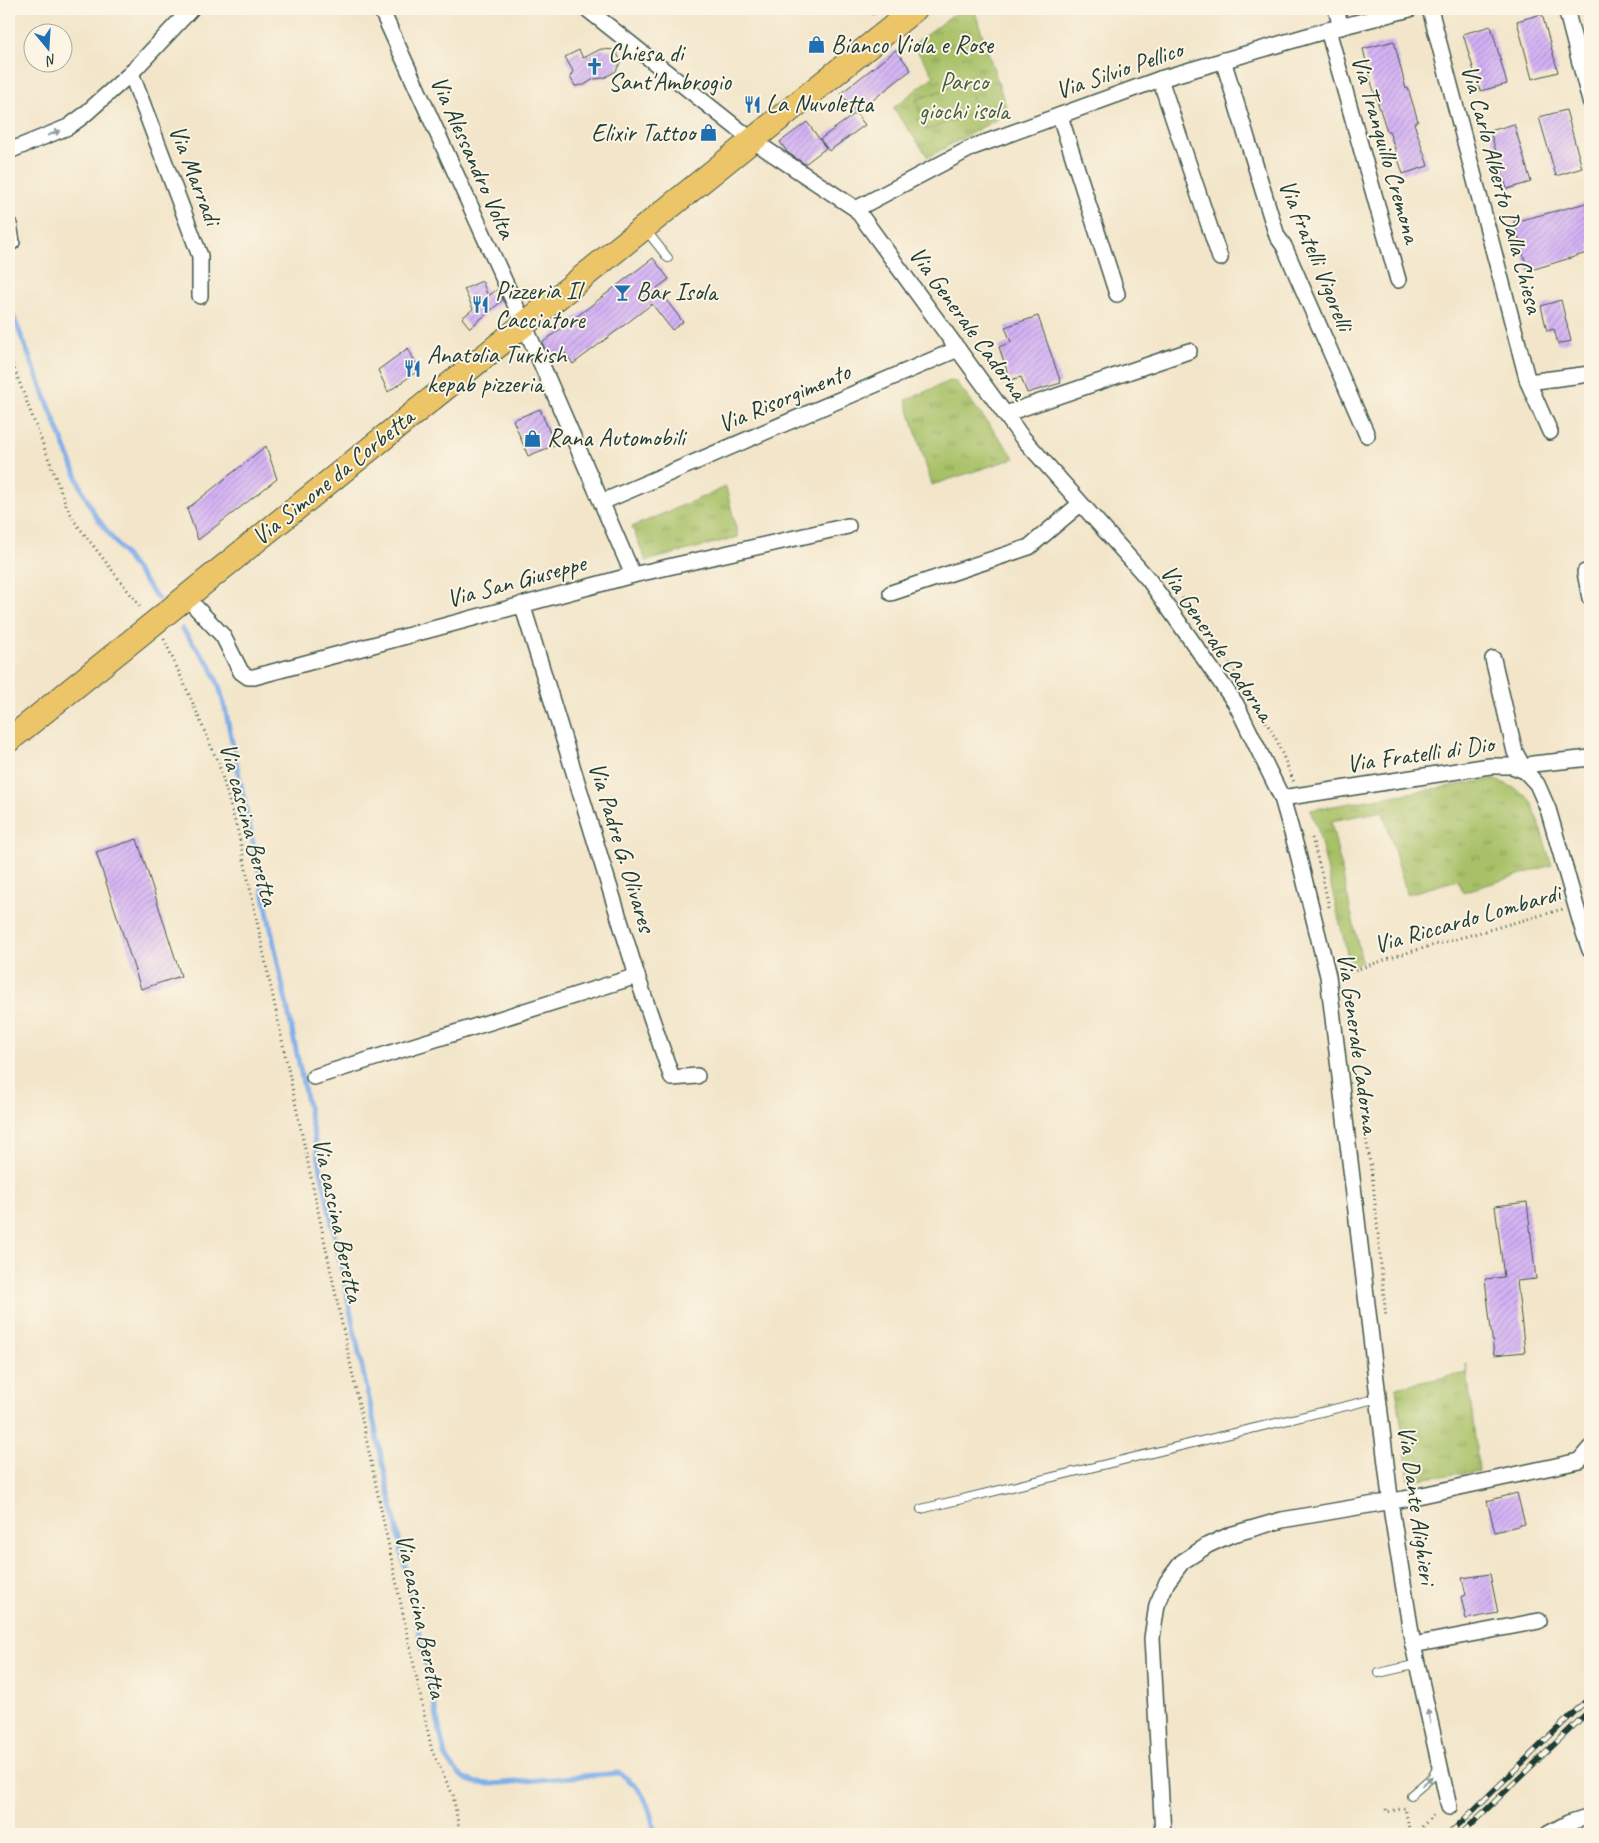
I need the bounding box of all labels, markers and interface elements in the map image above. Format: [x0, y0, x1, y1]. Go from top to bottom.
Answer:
north arrow [22, 22, 72, 72]
place label: Bianco Viola e Rose [831, 29, 995, 61]
street label: Via Silvio Pellico [1051, 32, 1190, 107]
shop icon: Bianco Viola e Rose [807, 35, 827, 55]
place label: Chiesa di Sant'Ambrogio [608, 37, 732, 98]
text: N [43, 50, 59, 70]
street label: Via Tranquillo Cremona [1344, 52, 1429, 249]
church icon: Chiesa di Sant'Ambrogio [584, 57, 604, 77]
street label: Via Carlo Alberto Dalla Chiesa [1453, 61, 1551, 319]
park label: Parco giochi isola [919, 66, 1012, 127]
street label: Via Alessandro Volta [423, 71, 524, 245]
place label: La Nuvoletta [766, 88, 875, 120]
restaurant icon: La Nuvoletta [742, 94, 762, 114]
place label: Elixir Tattoo [591, 117, 698, 149]
street label: Via Marradi [161, 120, 230, 233]
shop icon: Elixir Tattoo [699, 123, 719, 143]
one-way arrow [47, 129, 62, 137]
street label: Via fratelli Vigorelli [1271, 175, 1362, 338]
street label: Via Generale Cadorna [901, 240, 1036, 408]
place label: Pizzeria Il Cacciatore [495, 275, 586, 336]
place label: Bar Isola [636, 276, 720, 308]
bar icon: Bar Isola [612, 282, 632, 302]
restaurant icon: Pizzeria Il Cacciatore [471, 295, 491, 315]
place label: Anatolia Turkish kepab pizzeria [427, 339, 568, 400]
street label: Via Risorgimento [713, 355, 856, 440]
restaurant icon: Anatolia Turkish kepab pizzeria [403, 359, 423, 379]
street label: Via Simone da Corbetta [245, 400, 423, 552]
place label: Rana Automobili [547, 422, 688, 454]
shop icon: Rana Automobili [523, 428, 543, 448]
street label: Via San Giuseppe [443, 547, 591, 615]
street label: Via Generale Cadorna [1153, 559, 1283, 730]
street label: Via Fratelli di Dio [1344, 727, 1499, 780]
street label: Via cascina Beretta [212, 739, 287, 911]
street label: Via Padre G. Olivares [581, 758, 664, 938]
street label: Via Riccardo Lombardi [1370, 876, 1567, 961]
street label: Via Generale Cadorna [1329, 951, 1387, 1138]
street label: Via cascina Beretta [305, 1135, 371, 1307]
street label: Via Dante Alighieri [1390, 1424, 1444, 1590]
street label: Via cascina Beretta [388, 1531, 454, 1703]
one-way arrow [1425, 1709, 1433, 1724]
one-way arrow [1421, 1775, 1433, 1787]

